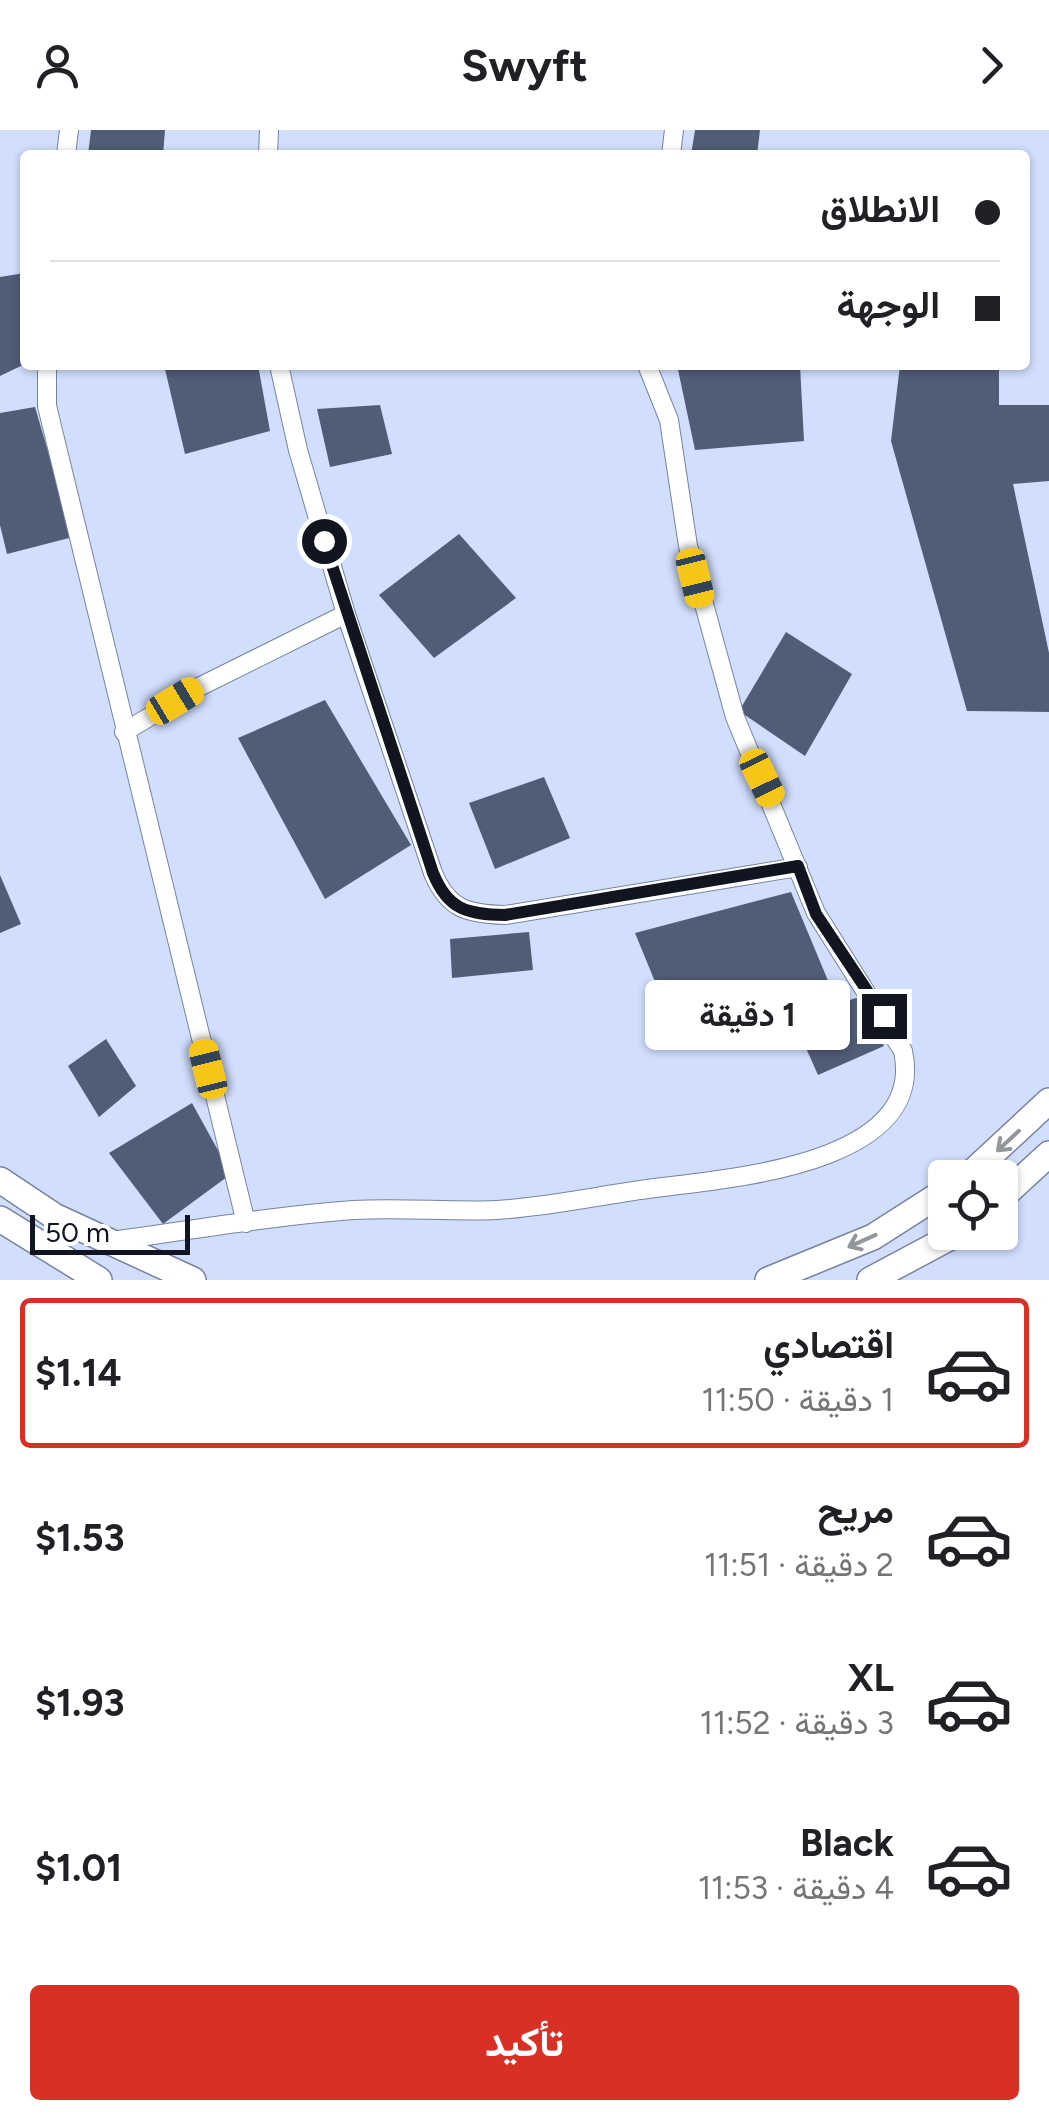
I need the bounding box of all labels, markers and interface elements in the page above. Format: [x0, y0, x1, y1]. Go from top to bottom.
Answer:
icon: person [30, 38, 85, 93]
text: Swyft [461, 38, 588, 92]
icon: forward [964, 38, 1019, 93]
text: الانطلاق [821, 186, 940, 232]
text: الوجهة [837, 282, 940, 328]
route start [302, 519, 347, 564]
car [673, 545, 717, 611]
car [142, 673, 208, 729]
car [735, 744, 789, 812]
callout: 1 دقيقة [644, 981, 849, 1051]
route end [862, 994, 907, 1039]
text: 1 دقيقة [699, 996, 796, 1034]
car [186, 1036, 230, 1102]
one-way arrow [997, 1129, 1021, 1153]
map controls [928, 1160, 1018, 1250]
button: locate [928, 1160, 1018, 1250]
scale bar [30, 1210, 190, 1254]
text: 50 m [45, 1215, 110, 1249]
one-way arrow [847, 1233, 878, 1251]
text: اقتصادي [763, 1322, 894, 1368]
icon: car [924, 1328, 1014, 1418]
text: $1.14 [35, 1350, 122, 1396]
text: 1 دقيقة · 11:50 [701, 1381, 894, 1419]
text: مريح [818, 1487, 894, 1533]
icon: car [924, 1493, 1014, 1583]
text: $1.53 [35, 1515, 125, 1561]
text: 2 دقيقة · 11:51 [704, 1546, 894, 1584]
text: XL [848, 1655, 894, 1701]
icon: car [924, 1658, 1014, 1748]
text: $1.93 [35, 1680, 125, 1726]
text: 3 دقيقة · 11:52 [700, 1704, 894, 1742]
text: Black [800, 1820, 894, 1866]
icon: car [924, 1823, 1014, 1913]
text: $1.01 [35, 1845, 122, 1891]
text: 4 دقيقة · 11:53 [698, 1869, 894, 1907]
button: تأكيد [30, 1985, 1019, 2100]

